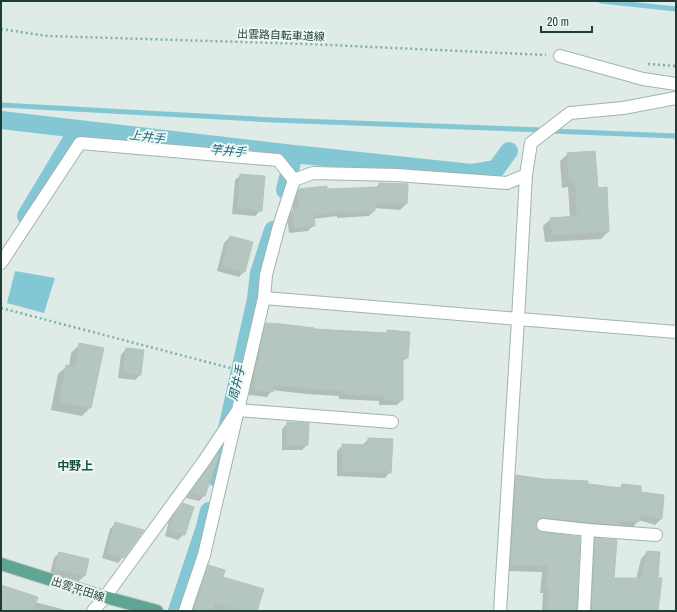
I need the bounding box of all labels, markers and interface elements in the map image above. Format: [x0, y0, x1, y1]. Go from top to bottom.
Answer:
scale bar [541, 8, 592, 34]
text: 20 m [547, 14, 569, 30]
street label: 出雲路自転車道線 [237, 26, 325, 44]
water label: 上井手 [128, 127, 167, 147]
water label: 竿井手 [209, 141, 248, 161]
water label: 周井手 [225, 363, 249, 402]
district label: 中野上 [57, 458, 93, 474]
street label: 出雲平田線 [50, 574, 106, 604]

